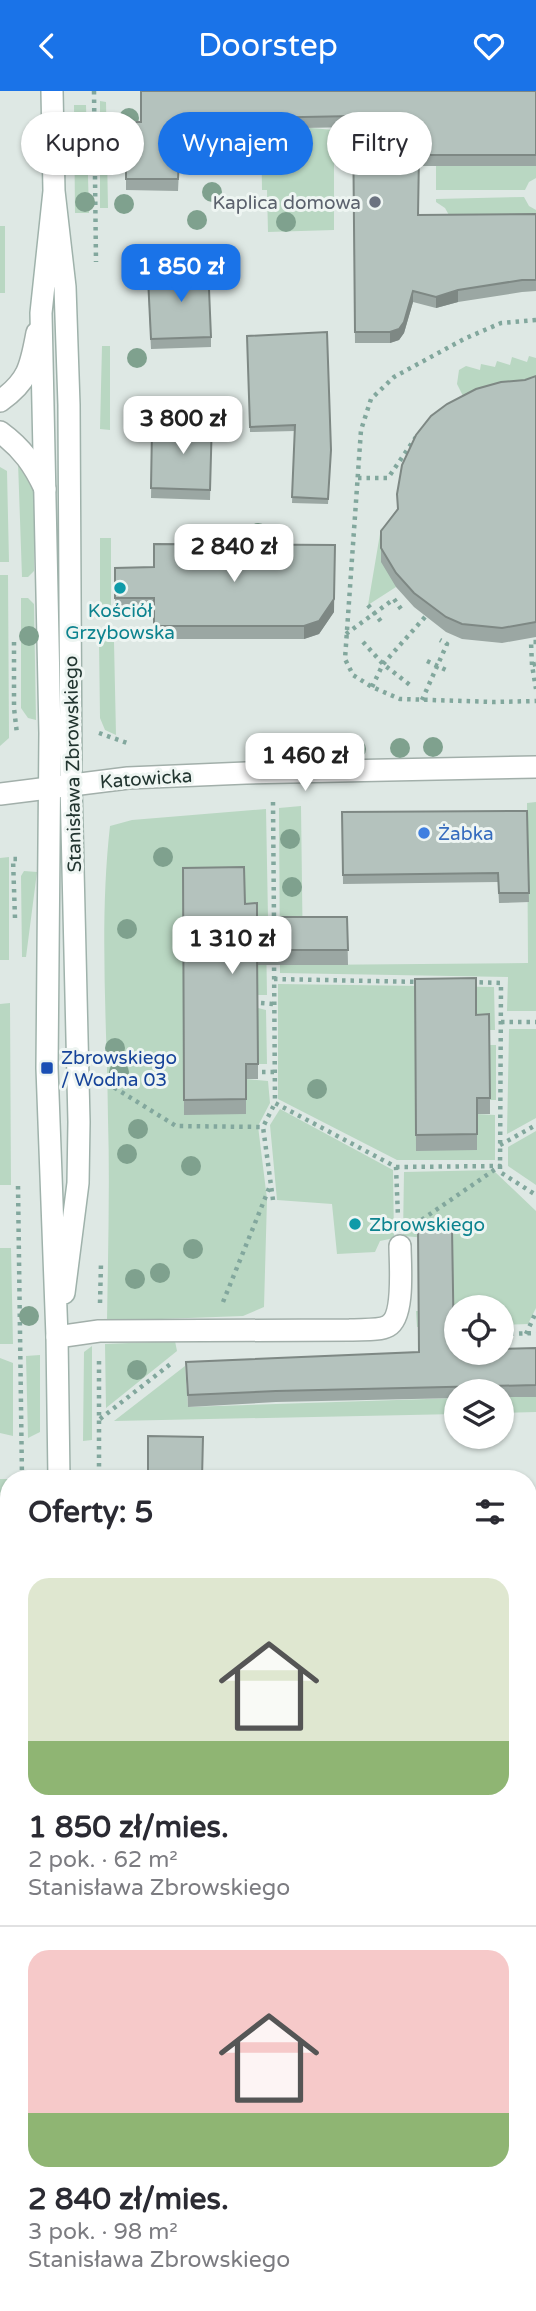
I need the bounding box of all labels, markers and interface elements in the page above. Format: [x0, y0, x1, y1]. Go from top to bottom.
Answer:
icon: back [28, 27, 66, 65]
text: Doorstep [198, 27, 338, 65]
icon: heart [470, 27, 508, 65]
chip: Kupno [21, 112, 144, 175]
chip: Wynajem [158, 112, 313, 175]
chip: Filtry [327, 112, 432, 175]
place label: Kaplica domowa [212, 192, 361, 214]
marker: Kaplica domowa [367, 194, 383, 210]
pin: 1 850 zł [109, 245, 253, 304]
text: 1 850 zł [137, 253, 225, 281]
pin: 3 800 zł [111, 397, 255, 456]
text: 3 800 zł [139, 405, 227, 433]
pin: 2 840 zł [162, 525, 306, 584]
text: 2 840 zł [190, 533, 278, 561]
marker: Kościół Grzybowska [112, 580, 128, 596]
place label: Kościół Grzybowska [65, 600, 175, 644]
street label: Stanisława Zbrowskiego [60, 655, 86, 873]
pin: 1 460 zł [233, 733, 377, 793]
text: 1 460 zł [261, 742, 349, 770]
street label: Katowicka [99, 765, 193, 793]
place label: Żabka [438, 823, 494, 845]
marker: Żabka [416, 825, 432, 841]
pin: 1 310 zł [160, 917, 304, 976]
text: 1 310 zł [188, 925, 276, 953]
place label: Zbrowskiego / Wodna 03 [61, 1047, 177, 1091]
marker: Zbrowskiego / Wodna 03 [39, 1060, 55, 1076]
place label: Zbrowskiego [369, 1214, 485, 1236]
marker: Zbrowskiego [347, 1216, 363, 1232]
map controls [444, 1295, 514, 1449]
button: locate [444, 1295, 514, 1365]
button: layers [444, 1379, 514, 1449]
icon: filters [471, 1493, 509, 1531]
text: Oferty: 5 [28, 1494, 153, 1531]
icon: home [206, 1623, 332, 1749]
text: 1 850 zł/mies. [28, 1809, 229, 1846]
text: 2 pok. · 62 m² [28, 1846, 178, 1874]
text: Stanisława Zbrowskiego [28, 1874, 290, 1902]
icon: home [206, 1995, 332, 2121]
text: 2 840 zł/mies. [28, 2181, 229, 2218]
text: 3 pok. · 98 m² [28, 2218, 178, 2246]
text: Stanisława Zbrowskiego [28, 2246, 290, 2274]

